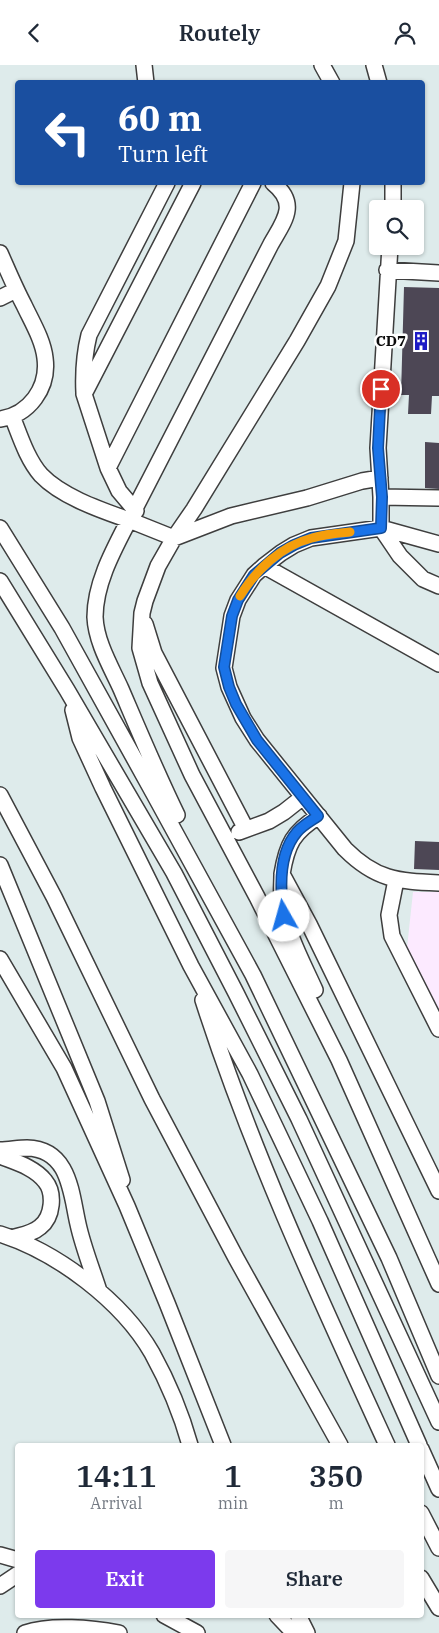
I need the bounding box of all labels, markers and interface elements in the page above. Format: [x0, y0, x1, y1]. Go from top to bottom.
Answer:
text: Routely [179, 18, 260, 47]
icon: back [20, 19, 48, 47]
icon: person [391, 19, 419, 47]
text: 60 m [118, 95, 202, 141]
icon: left [35, 100, 100, 165]
text: Turn left [118, 139, 208, 168]
map controls [369, 200, 424, 255]
button: search [369, 200, 424, 255]
building icon: CD7 [410, 330, 432, 352]
place label: CD7 [376, 331, 406, 350]
pin [360, 368, 402, 410]
icon: arrive [367, 375, 395, 403]
position arrow [257, 889, 309, 941]
text: 14:11 [76, 1456, 157, 1495]
text: 1 [224, 1456, 242, 1495]
text: 350 [309, 1456, 363, 1495]
text: Arrival [90, 1493, 142, 1513]
text: min [218, 1493, 248, 1513]
text: m [328, 1493, 344, 1513]
button: Exit [35, 1550, 215, 1608]
button: Share [225, 1550, 404, 1608]

